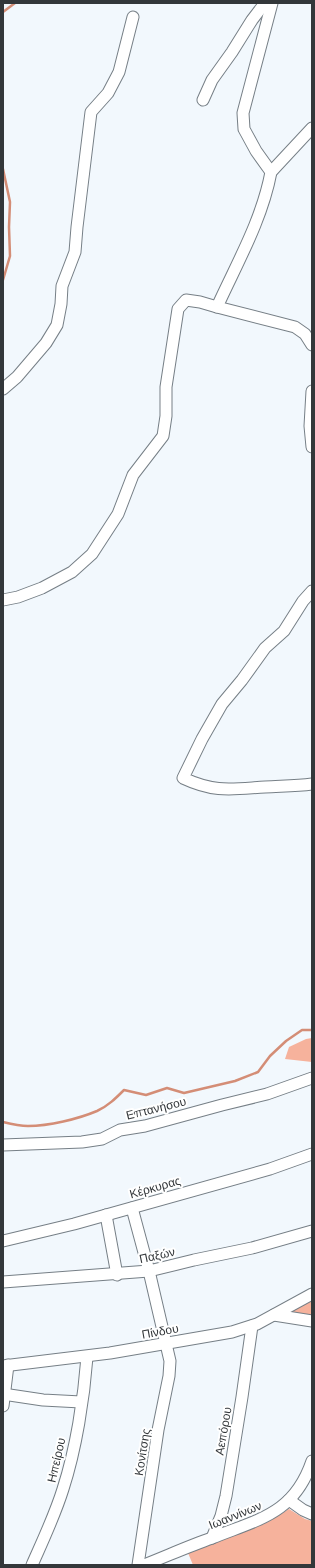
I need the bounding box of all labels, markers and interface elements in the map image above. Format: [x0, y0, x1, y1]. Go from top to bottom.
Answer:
street label: Επτανήσου [124, 1093, 188, 1123]
street label: Κέρκυρας [128, 1173, 182, 1201]
street label: Παξών [138, 1244, 176, 1266]
street label: Πίνδου [140, 1320, 180, 1342]
street label: Αεπόρου [211, 1406, 235, 1456]
street label: Κονίτσης [131, 1427, 153, 1477]
street label: Ηπείρου [44, 1436, 68, 1484]
street label: Ιωαννίνων [206, 1498, 264, 1532]

